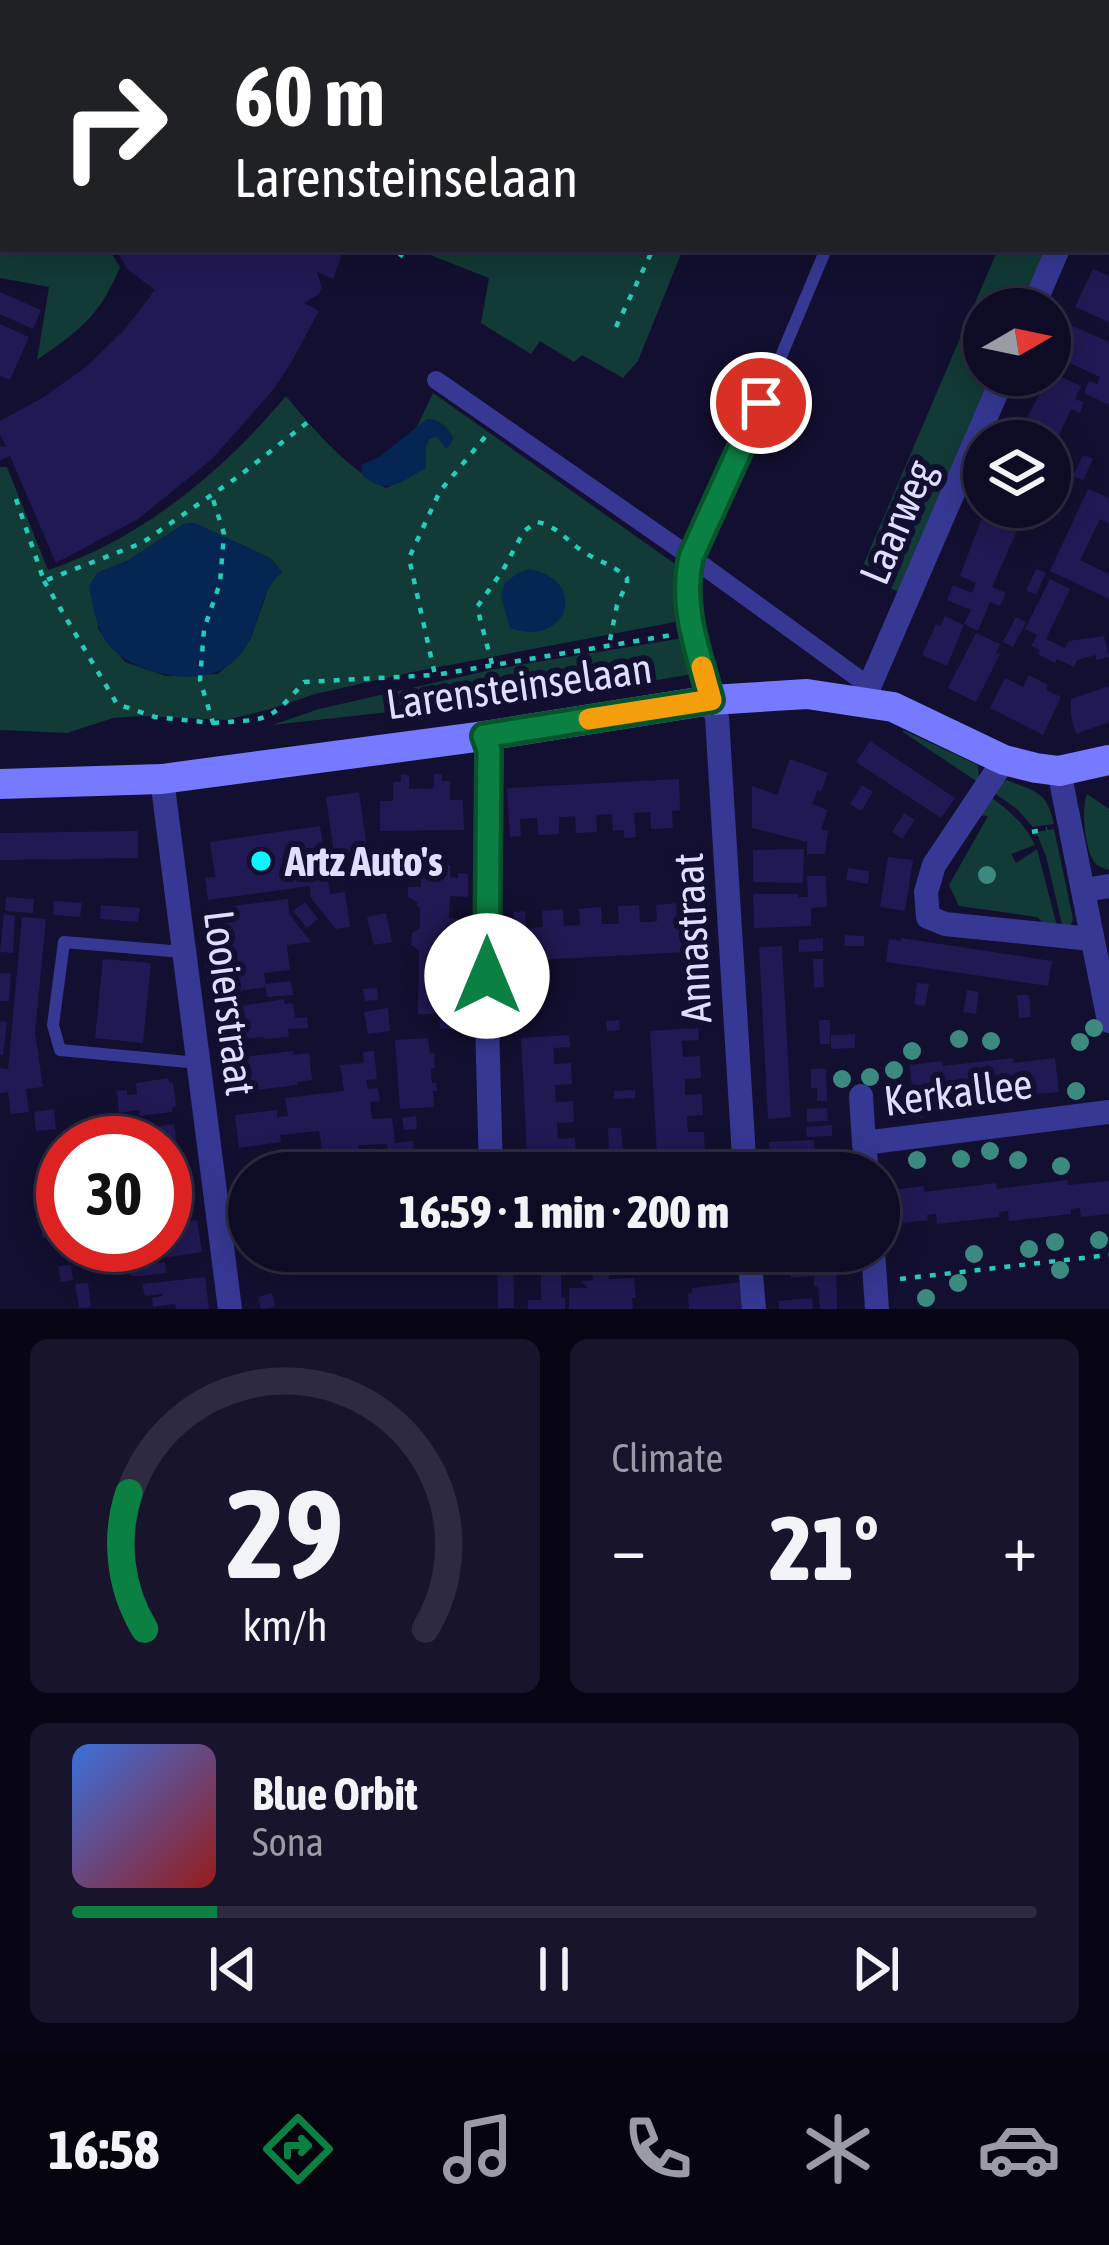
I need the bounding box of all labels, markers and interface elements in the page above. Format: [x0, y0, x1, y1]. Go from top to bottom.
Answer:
icon: right [36, 48, 192, 204]
text: 60 m [234, 48, 385, 144]
text: Larensteinselaan [234, 147, 578, 208]
north arrow [963, 288, 1071, 396]
map controls [963, 288, 1071, 528]
pin [710, 352, 812, 454]
icon: arrive [728, 370, 794, 436]
button: layers [963, 420, 1071, 528]
street label: Laarweg [850, 453, 944, 591]
street label: Larensteinselaan [383, 644, 655, 728]
place label: Artz Auto's [284, 837, 443, 885]
marker: Artz Auto's [248, 848, 274, 874]
street label: Annastraat [664, 852, 720, 1024]
street label: Looierstraat [195, 908, 265, 1098]
position arrow [424, 913, 550, 1039]
street label: Kerkallee [881, 1059, 1035, 1125]
speed limit sign: 30 [36, 1116, 192, 1272]
text: 16:59 · 1 min · 200 m [399, 1186, 729, 1238]
text: Climate [612, 1436, 723, 1480]
text: 29 [226, 1461, 343, 1604]
text: 21° [770, 1496, 879, 1599]
text: − [612, 1509, 646, 1585]
text: + [1003, 1509, 1037, 1585]
text: km/h [242, 1601, 327, 1650]
text: Blue Orbit [252, 1768, 418, 1820]
text: Sona [252, 1820, 324, 1864]
icon: previous [200, 1936, 266, 2002]
icon: pause [521, 1936, 587, 2002]
icon: next [843, 1936, 909, 2002]
icon: directions [256, 2107, 340, 2191]
icon: music [436, 2107, 520, 2191]
icon: phone [616, 2107, 700, 2191]
icon: climate [796, 2107, 880, 2191]
icon: car [977, 2107, 1061, 2191]
text: 16:58 [48, 2119, 159, 2180]

